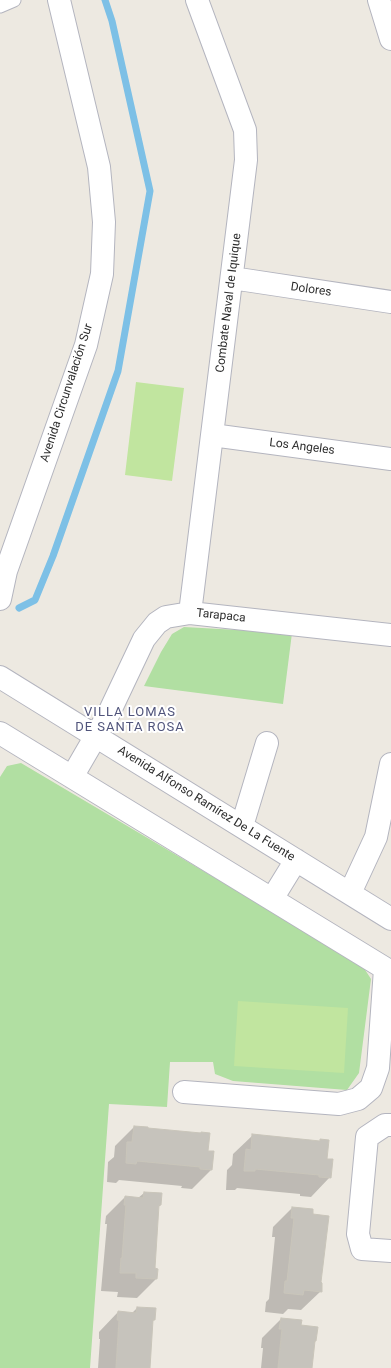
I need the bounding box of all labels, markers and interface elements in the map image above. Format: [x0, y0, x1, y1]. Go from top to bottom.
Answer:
street label: Combate Naval de Iquique [213, 232, 245, 374]
street label: Dolores [290, 280, 332, 300]
street label: Avenida Circunvalación Sur [38, 322, 96, 464]
street label: Los Angeles [269, 436, 335, 458]
street label: Tarapaca [196, 606, 246, 626]
district label: VILLA LOMAS DE SANTA ROSA [75, 705, 185, 736]
street label: Avenida Alfonso Ramírez De La Fuente [115, 743, 297, 865]

